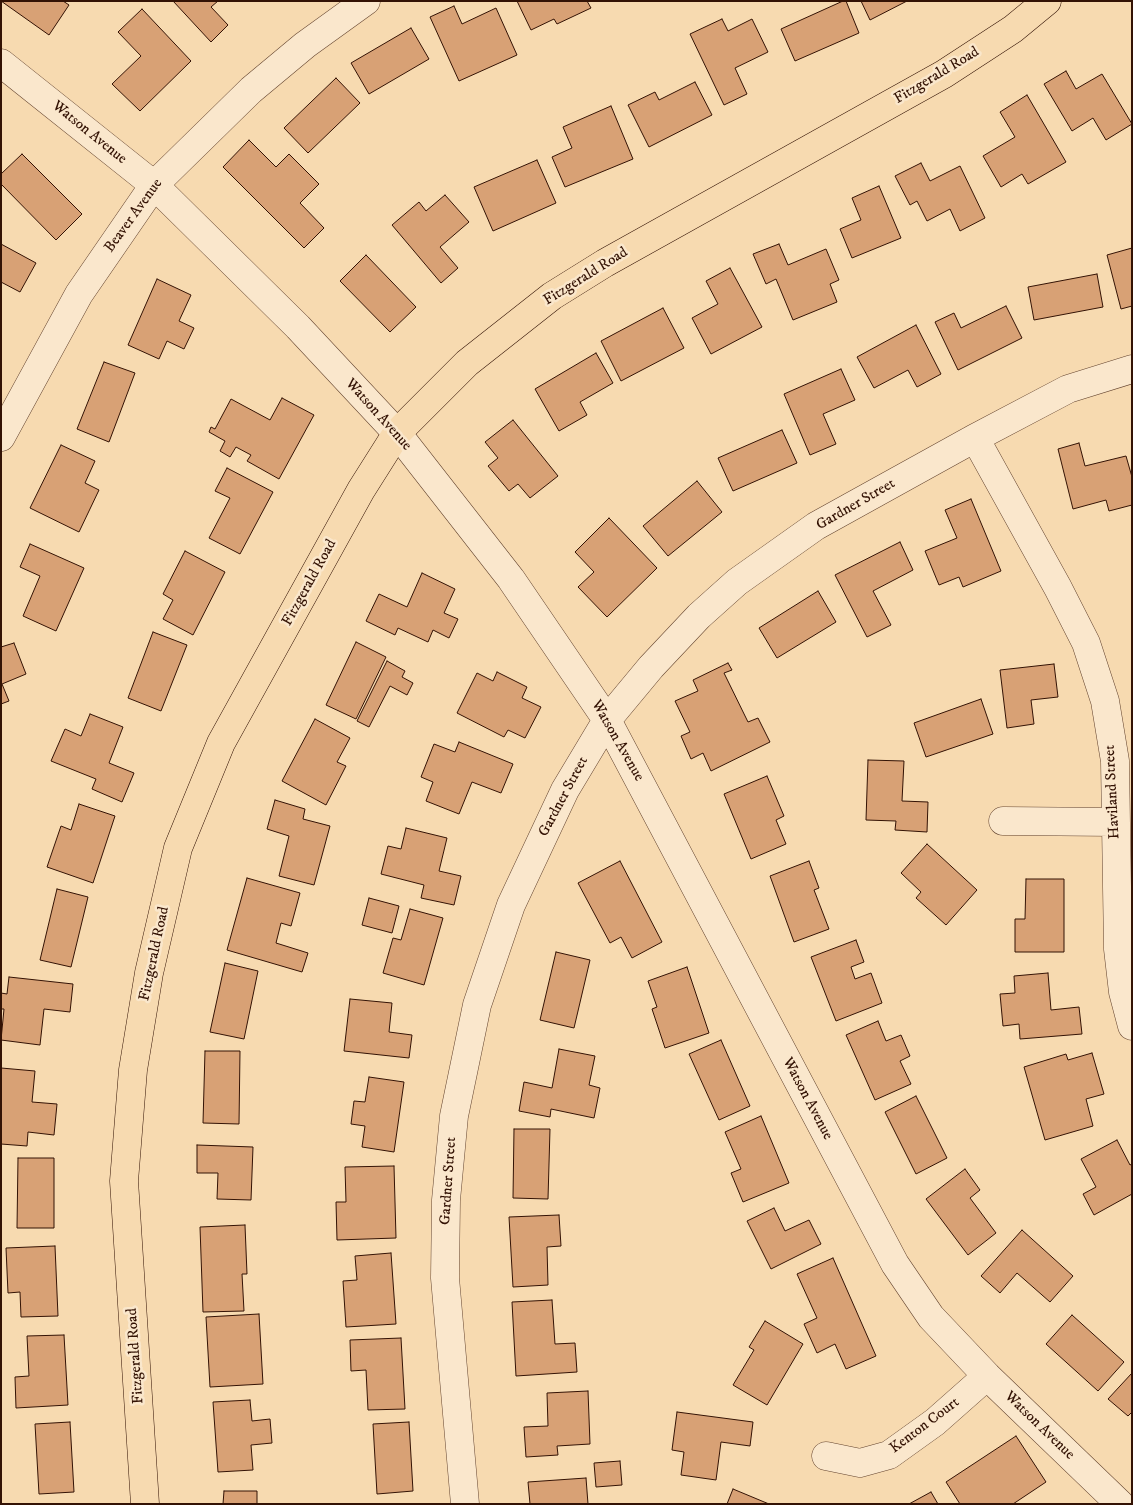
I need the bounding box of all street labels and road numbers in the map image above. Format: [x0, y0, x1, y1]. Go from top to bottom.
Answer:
street label: Fitzgerald Road [891, 44, 983, 108]
street label: Watson Avenue [48, 97, 130, 169]
street label: Beaver Avenue [101, 176, 167, 256]
street label: Fitzgerald Road [541, 244, 631, 310]
street label: Watson Avenue [341, 375, 415, 455]
street label: Gardner Street [813, 475, 899, 535]
street label: Fitzgerald Road [279, 537, 341, 629]
street label: Watson Avenue [587, 697, 647, 785]
street label: Haviland Street [1102, 744, 1124, 840]
street label: Gardner Street [535, 754, 593, 840]
street label: Fitzgerald Road [136, 905, 174, 1003]
street label: Watson Avenue [778, 1055, 836, 1143]
street label: Gardner Street [437, 1136, 461, 1226]
street label: Fitzgerald Road [124, 1307, 148, 1405]
street label: Watson Avenue [1000, 1388, 1078, 1464]
street label: Kenton Court [887, 1394, 963, 1458]

